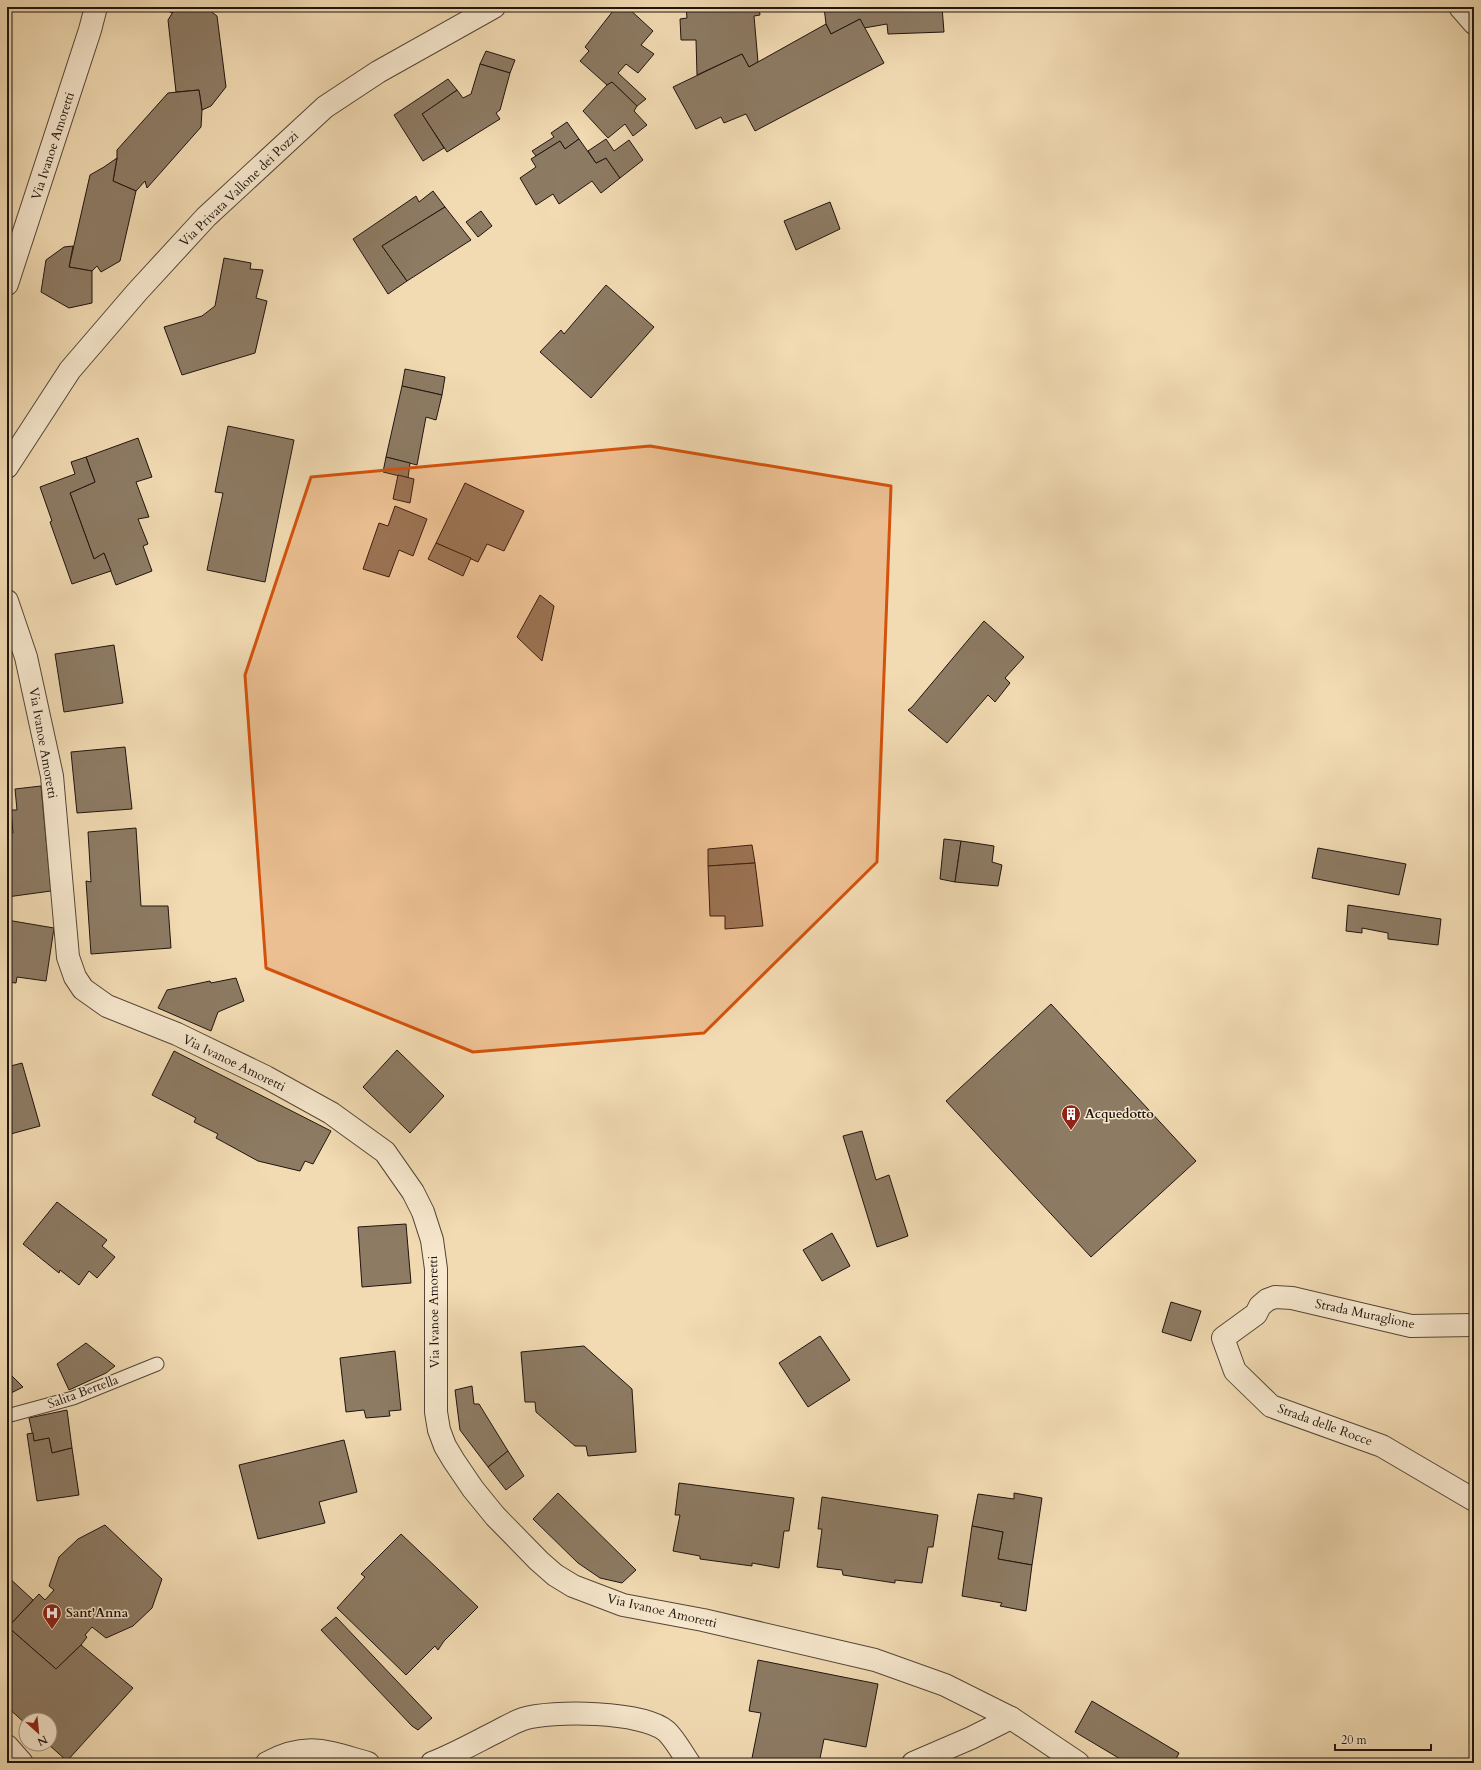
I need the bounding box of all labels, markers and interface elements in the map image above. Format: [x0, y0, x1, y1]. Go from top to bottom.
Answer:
street label: Via Ivanoe Amoretti [27, 89, 79, 202]
street label: Via Privata Vallone dei Pozzi [175, 127, 303, 251]
street label: Via Ivanoe Amoretti [24, 686, 62, 800]
street label: Via Ivanoe Amoretti [179, 1030, 289, 1096]
building icon: Acquedotto [1060, 1103, 1082, 1131]
place label: Acquedotto [1085, 1105, 1154, 1123]
street label: Via Ivanoe Amoretti [424, 1255, 444, 1368]
street label: Strada Muraglione [1314, 1295, 1417, 1333]
street label: Salita Bertella [45, 1371, 121, 1413]
street label: Strada delle Rocce [1275, 1400, 1375, 1451]
street label: Via Ivanoe Amoretti [605, 1590, 719, 1633]
hospital icon: Sant'Anna [41, 1602, 63, 1630]
place label: Sant'Anna [66, 1604, 129, 1622]
north arrow [18, 1712, 58, 1752]
scale bar [1335, 1726, 1431, 1752]
text: N [34, 1732, 50, 1750]
text: 20 m [1341, 1732, 1368, 1748]

